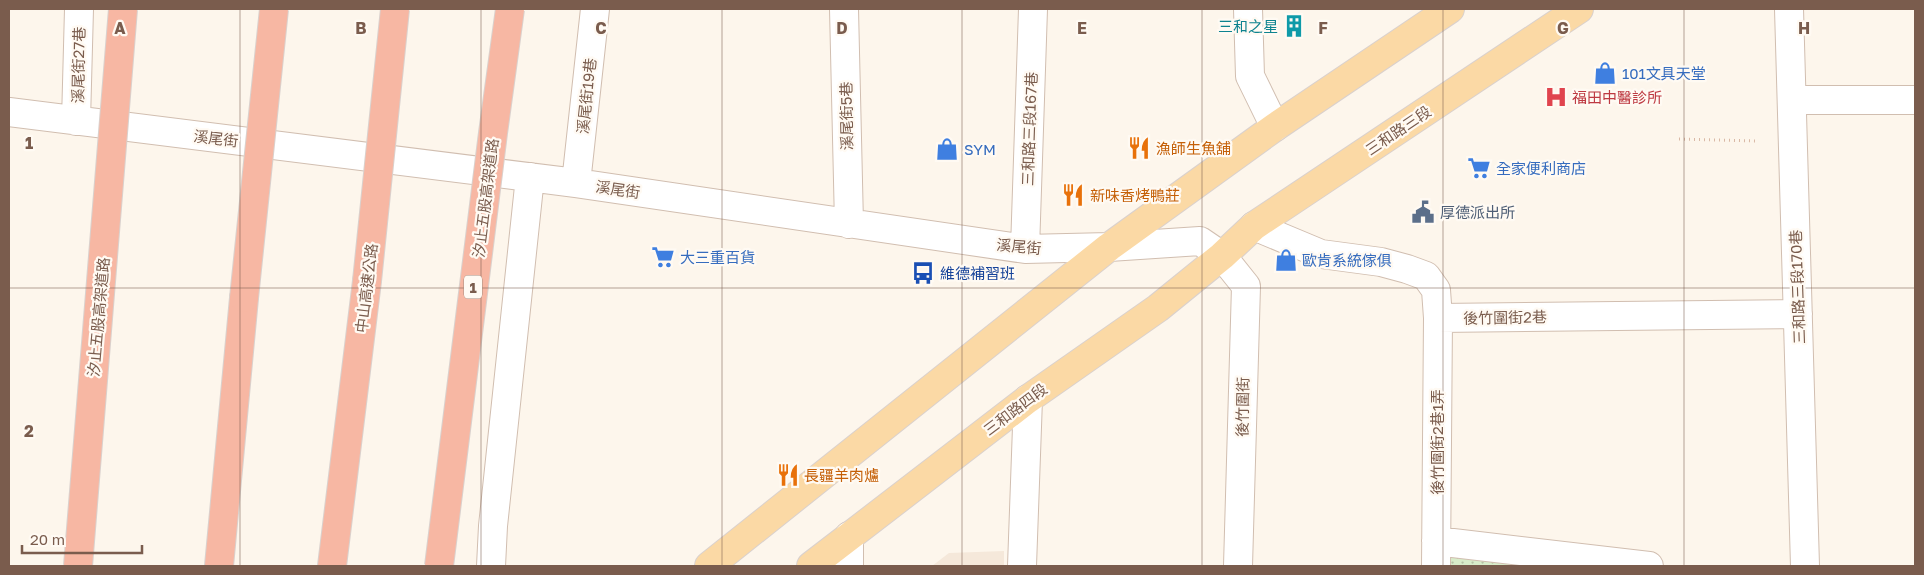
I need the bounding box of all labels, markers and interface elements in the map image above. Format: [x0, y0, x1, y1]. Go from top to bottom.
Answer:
building icon: 三和之星 [1281, 13, 1307, 39]
place label: 三和之星 [1218, 17, 1278, 35]
text: A [114, 18, 126, 38]
text: B [355, 18, 367, 38]
text: C [595, 18, 607, 38]
text: D [836, 18, 848, 38]
text: E [1077, 18, 1087, 38]
text: F [1318, 18, 1328, 38]
text: G [1557, 18, 1569, 38]
text: H [1798, 18, 1810, 38]
street label: 溪尾街27巷 [68, 27, 88, 103]
street label: 溪尾街19巷 [573, 57, 599, 135]
shop icon: 101文具天堂 [1592, 60, 1618, 86]
place label: 101文具天堂 [1622, 64, 1706, 82]
street label: 三和路三段167巷 [1018, 72, 1040, 186]
street label: 溪尾街5巷 [836, 81, 856, 151]
hospital icon: 福田中醫診所 [1543, 84, 1569, 110]
place label: 福田中醫診所 [1572, 88, 1662, 106]
street label: 三和路三段 [1362, 102, 1434, 158]
street label: 溪尾街 [193, 126, 239, 150]
text: 1 [25, 133, 33, 153]
restaurant icon: 漁師生魚舖 [1126, 135, 1152, 161]
shop icon: SYM [934, 136, 960, 162]
street label: 汐止五股高架道路 [469, 137, 501, 259]
place label: 漁師生魚舖 [1156, 139, 1231, 157]
place label: SYM [964, 140, 996, 158]
supermarket icon: 全家便利商店 [1466, 155, 1492, 181]
place label: 全家便利商店 [1496, 159, 1586, 177]
street label: 溪尾街 [594, 177, 642, 201]
restaurant icon: 新味香烤鴨莊 [1060, 182, 1086, 208]
place label: 新味香烤鴨莊 [1090, 186, 1180, 204]
public building icon: 厚德派出所 [1410, 199, 1436, 225]
place label: 厚德派出所 [1440, 203, 1515, 221]
street label: 三和路三段170巷 [1786, 229, 1808, 345]
street label: 溪尾街 [996, 235, 1042, 257]
street label: 中山高速公路 [352, 242, 380, 334]
supermarket icon: 大三重百貨 [650, 244, 676, 270]
shop icon: 歐肯系統傢俱 [1273, 247, 1299, 273]
place label: 大三重百貨 [680, 248, 755, 266]
place label: 歐肯系統傢俱 [1302, 251, 1392, 269]
street label: 汐止五股高架道路 [84, 256, 112, 378]
bus stop icon: 維德補習班 [910, 260, 936, 286]
place label: 維德補習班 [940, 264, 1015, 282]
road number: 1 [464, 276, 482, 298]
street label: 後竹圍街2巷 [1463, 307, 1547, 327]
street label: 後竹圍街 [1232, 377, 1252, 437]
street label: 三和路四段 [980, 379, 1050, 439]
street label: 後竹圍街2巷1弄 [1428, 389, 1446, 495]
text: 2 [24, 421, 34, 441]
restaurant icon: 長疆羊肉爐 [775, 462, 801, 488]
place label: 長疆羊肉爐 [804, 466, 879, 484]
scale bar [22, 522, 142, 554]
text: 20 m [30, 530, 65, 548]

